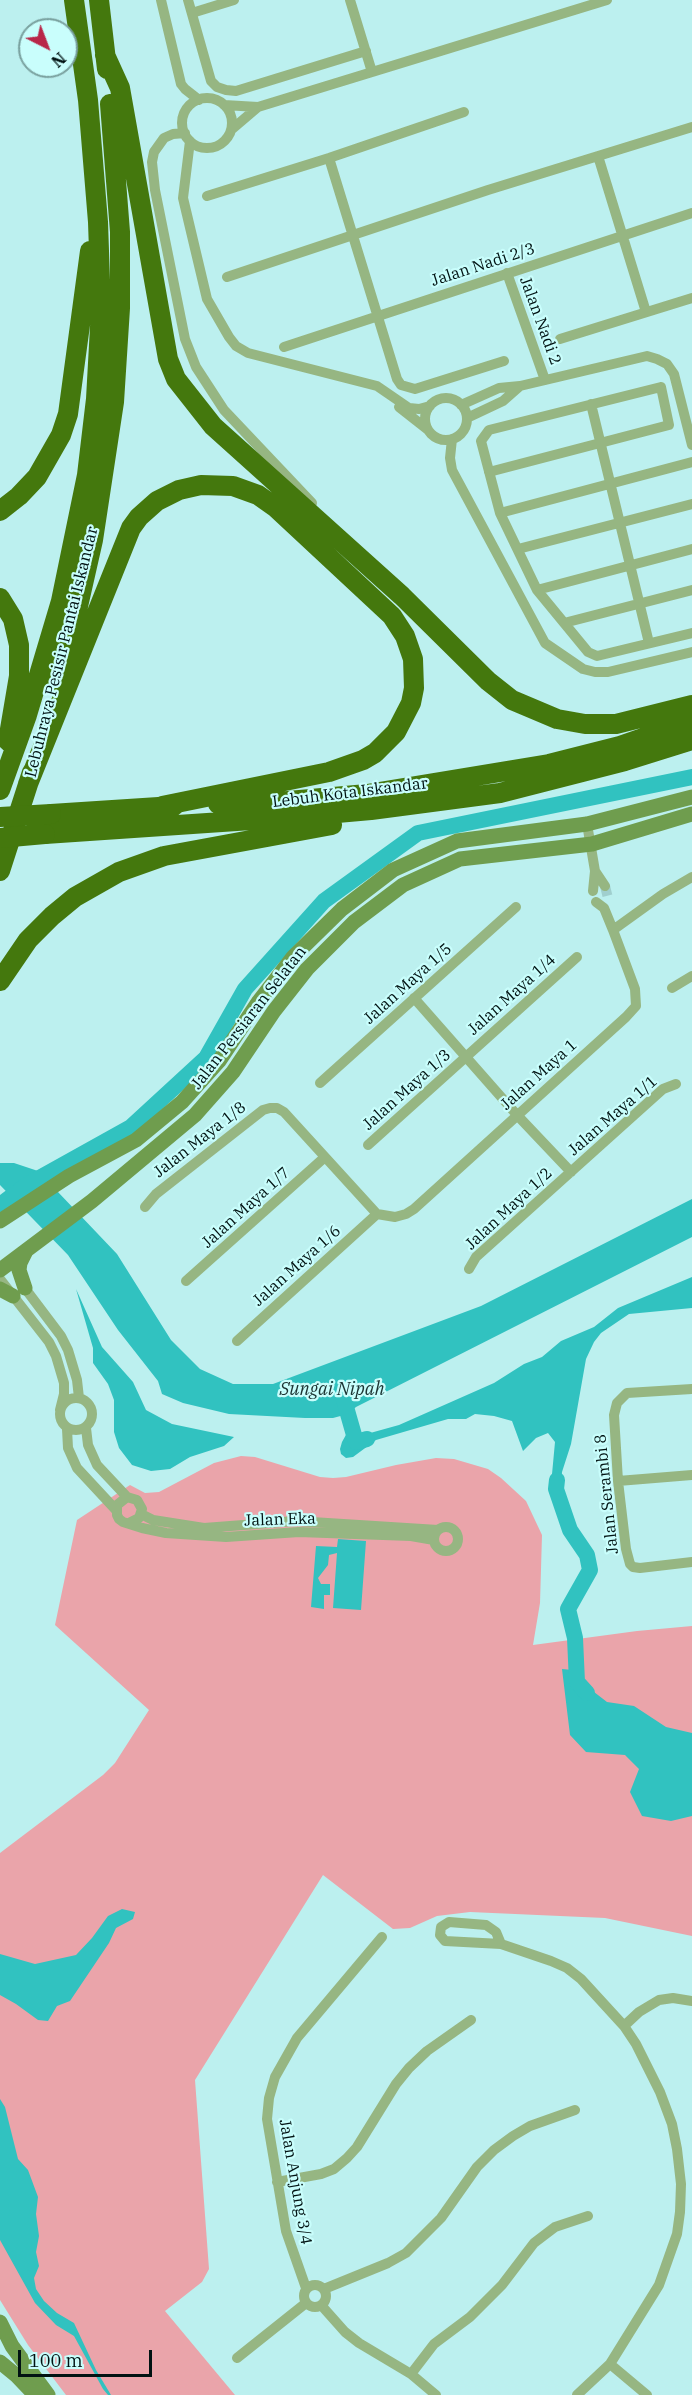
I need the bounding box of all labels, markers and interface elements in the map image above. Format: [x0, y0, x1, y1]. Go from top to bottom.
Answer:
north arrow [18, 18, 78, 78]
text: N [47, 48, 70, 72]
street label: Jalan Nadi 2/3 [429, 239, 537, 291]
street label: Jalan Nadi 2 [515, 274, 565, 368]
street label: Lebuhraya Pesisir Pantai Iskandar [22, 525, 102, 779]
street label: Lebuh Kota Iskandar [271, 774, 429, 812]
street label: Jalan Maya 1/5 [360, 939, 456, 1029]
street label: Jalan Persiaran Selatan [187, 943, 311, 1093]
street label: Jalan Maya 1/4 [464, 950, 560, 1040]
street label: Jalan Maya 1 [497, 1036, 581, 1114]
street label: Jalan Maya 1/3 [359, 1045, 455, 1135]
street label: Jalan Maya 1/1 [565, 1072, 661, 1160]
street label: Jalan Maya 1/8 [150, 1098, 250, 1182]
street label: Jalan Maya 1/7 [198, 1163, 294, 1253]
street label: Jalan Maya 1/2 [462, 1164, 556, 1254]
street label: Jalan Maya 1/6 [249, 1221, 345, 1311]
water label: Sungai Nipah [279, 1379, 385, 1401]
street label: Jalan Serambi 8 [591, 1433, 623, 1555]
street label: Jalan Eka [244, 1509, 316, 1531]
street label: Jalan Anjung 3/4 [275, 2118, 315, 2246]
scale bar [21, 2338, 154, 2376]
text: 100 m [29, 2349, 83, 2372]

